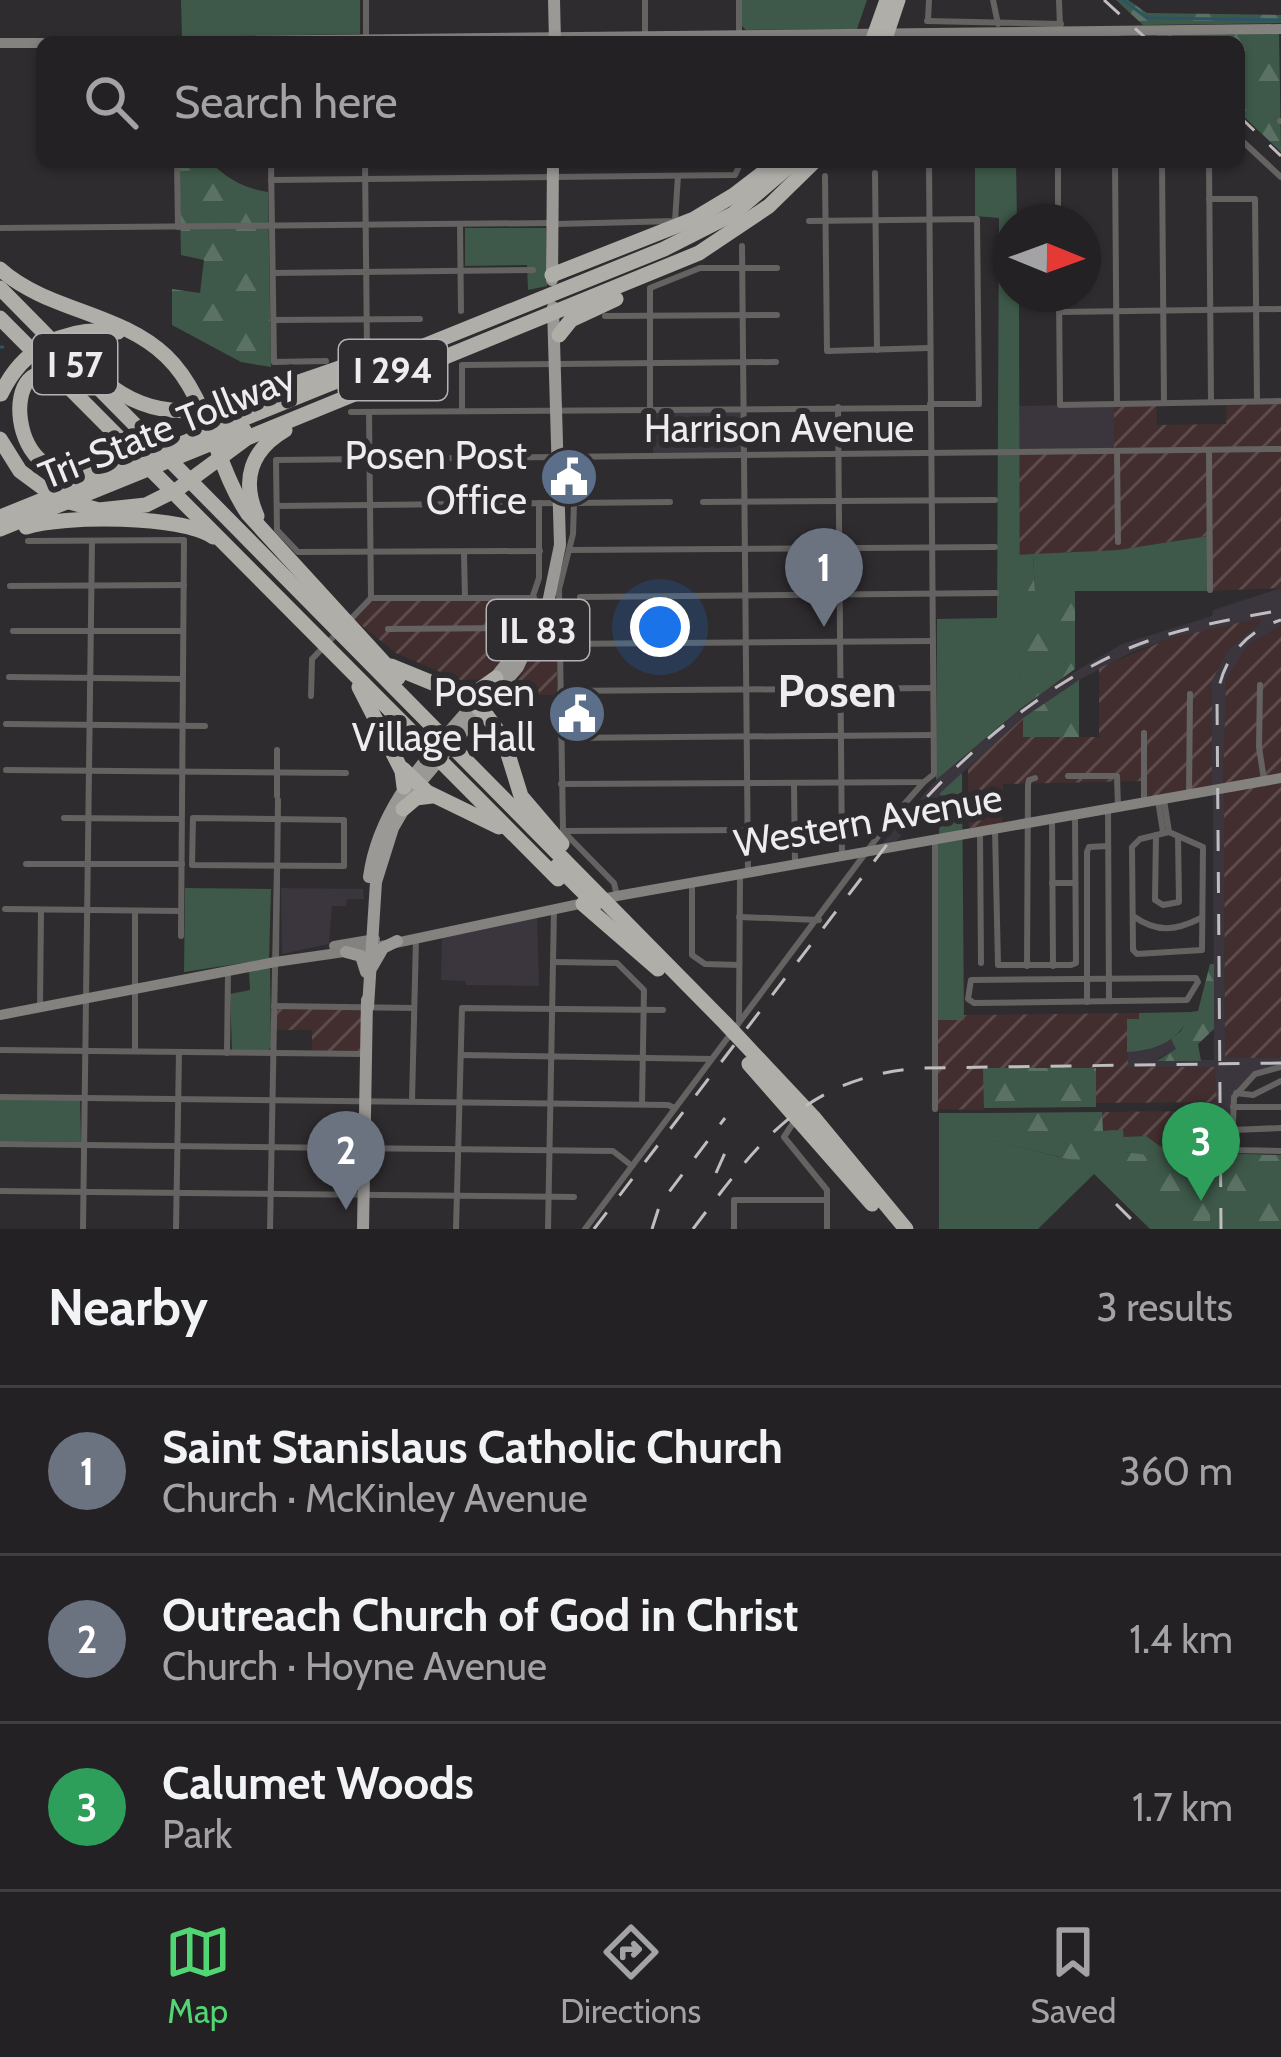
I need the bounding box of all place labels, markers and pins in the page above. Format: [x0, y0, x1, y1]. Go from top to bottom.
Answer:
place label: Posen Post Office [345, 431, 527, 524]
public building icon: Posen Post Office [538, 446, 600, 508]
pin: 1 [785, 528, 863, 627]
place label: Posen Village Hall [352, 668, 535, 761]
public building icon: Posen Village Hall [546, 683, 608, 745]
pin: 3 [1162, 1102, 1240, 1201]
pin: 2 [307, 1111, 385, 1210]

